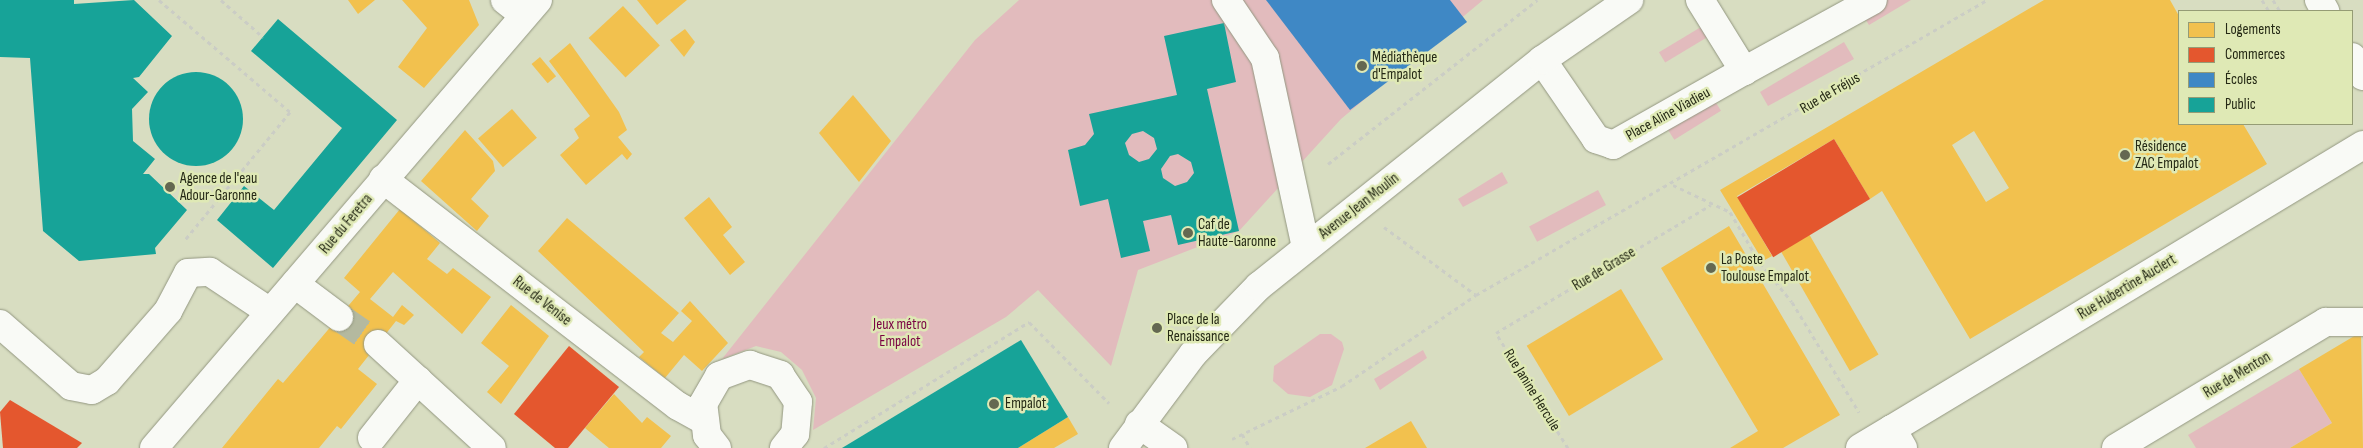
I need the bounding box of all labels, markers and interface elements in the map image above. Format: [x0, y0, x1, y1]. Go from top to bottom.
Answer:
legend [2178, 10, 2353, 125]
text: Logements [2225, 20, 2281, 39]
text: Commerces [2225, 45, 2285, 64]
place label: Médiathèque d'Empalot [1372, 48, 1437, 83]
marker: Médiathèque d'Empalot [1356, 60, 1368, 72]
street label: Rue de Fréjus [1797, 69, 1863, 117]
text: Écoles [2225, 70, 2257, 89]
street label: Place Aline Viadieu [1623, 84, 1713, 144]
text: Public [2225, 95, 2256, 114]
place label: Résidence ZAC Empalot [2135, 137, 2199, 172]
marker: Résidence ZAC Empalot [2119, 149, 2131, 161]
place label: Agence de l'eau Adour-Garonne [180, 169, 257, 204]
street label: Avenue Jean Moulin [1315, 169, 1403, 243]
marker: Agence de l'eau Adour-Garonne [164, 181, 176, 193]
street label: Rue du Feretra [316, 190, 376, 258]
place label: Caf de Haute-Garonne [1198, 215, 1276, 250]
marker: Caf de Haute-Garonne [1182, 227, 1194, 239]
street label: Rue de Grasse [1569, 243, 1639, 295]
place label: La Poste Toulouse Empalot [1721, 250, 1809, 285]
street label: Rue Hubertine Auclert [2075, 251, 2179, 323]
marker: La Poste Toulouse Empalot [1705, 262, 1717, 274]
street label: Rue de Venise [509, 273, 575, 329]
place label: Place de la Renaissance [1167, 310, 1229, 345]
park label: Jeux métro Empalot [873, 315, 927, 350]
marker: Place de la Renaissance [1151, 322, 1163, 334]
street label: Rue Janine Hercule [1500, 346, 1564, 434]
street label: Rue de Menton [2200, 348, 2274, 402]
place label: Empalot [1005, 395, 1046, 413]
marker: Empalot [987, 397, 1001, 411]

